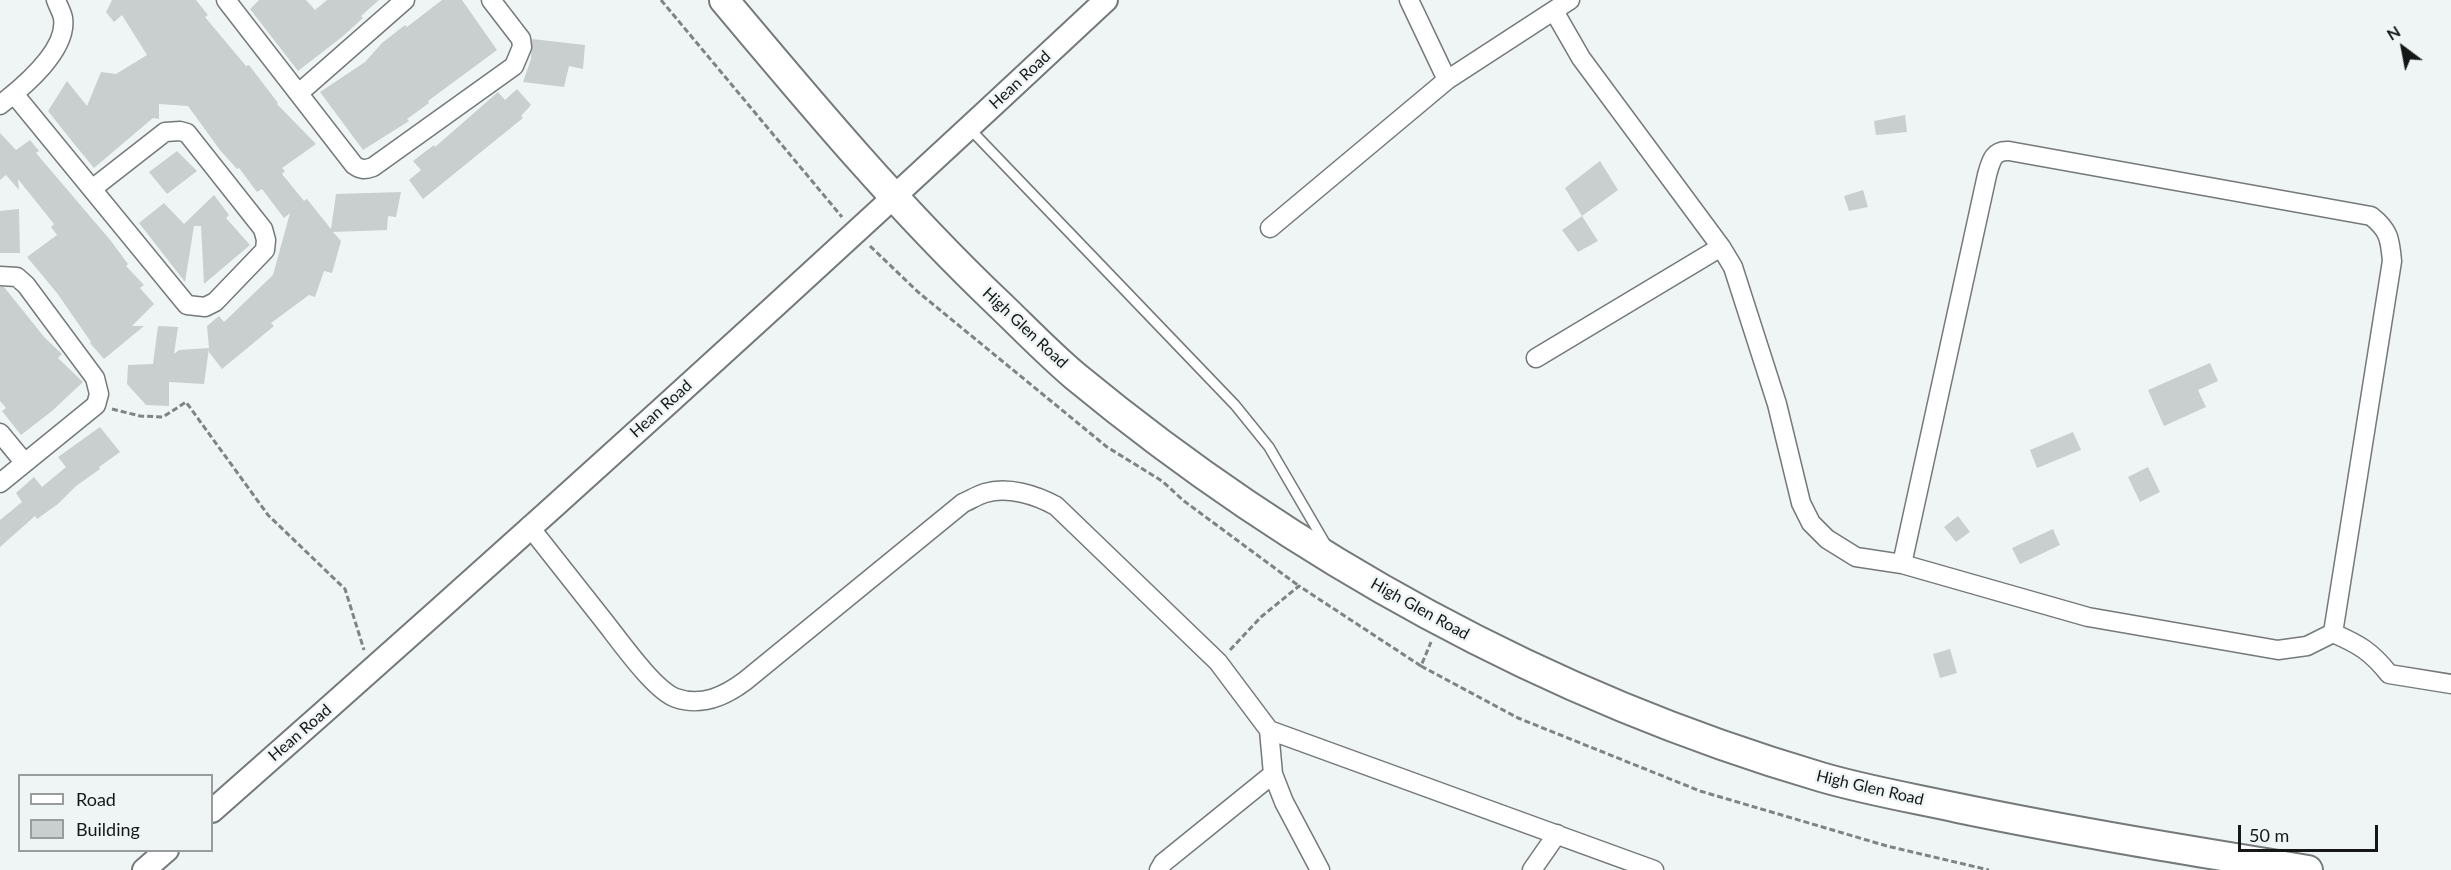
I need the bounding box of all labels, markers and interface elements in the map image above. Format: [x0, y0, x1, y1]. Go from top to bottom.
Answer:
north arrow [2373, 18, 2433, 78]
text: N [2383, 21, 2403, 44]
street label: Hean Road [985, 47, 1055, 113]
street label: High Glen Road [978, 284, 1072, 372]
street label: Hean Road [626, 376, 696, 442]
street label: High Glen Road [1367, 574, 1473, 644]
street label: Hean Road [265, 701, 335, 765]
street label: High Glen Road [1814, 766, 1926, 810]
legend [18, 774, 213, 852]
text: Road [76, 788, 116, 810]
scale bar [2241, 813, 2380, 851]
text: Building [76, 818, 140, 840]
text: 50 m [2249, 824, 2289, 846]

